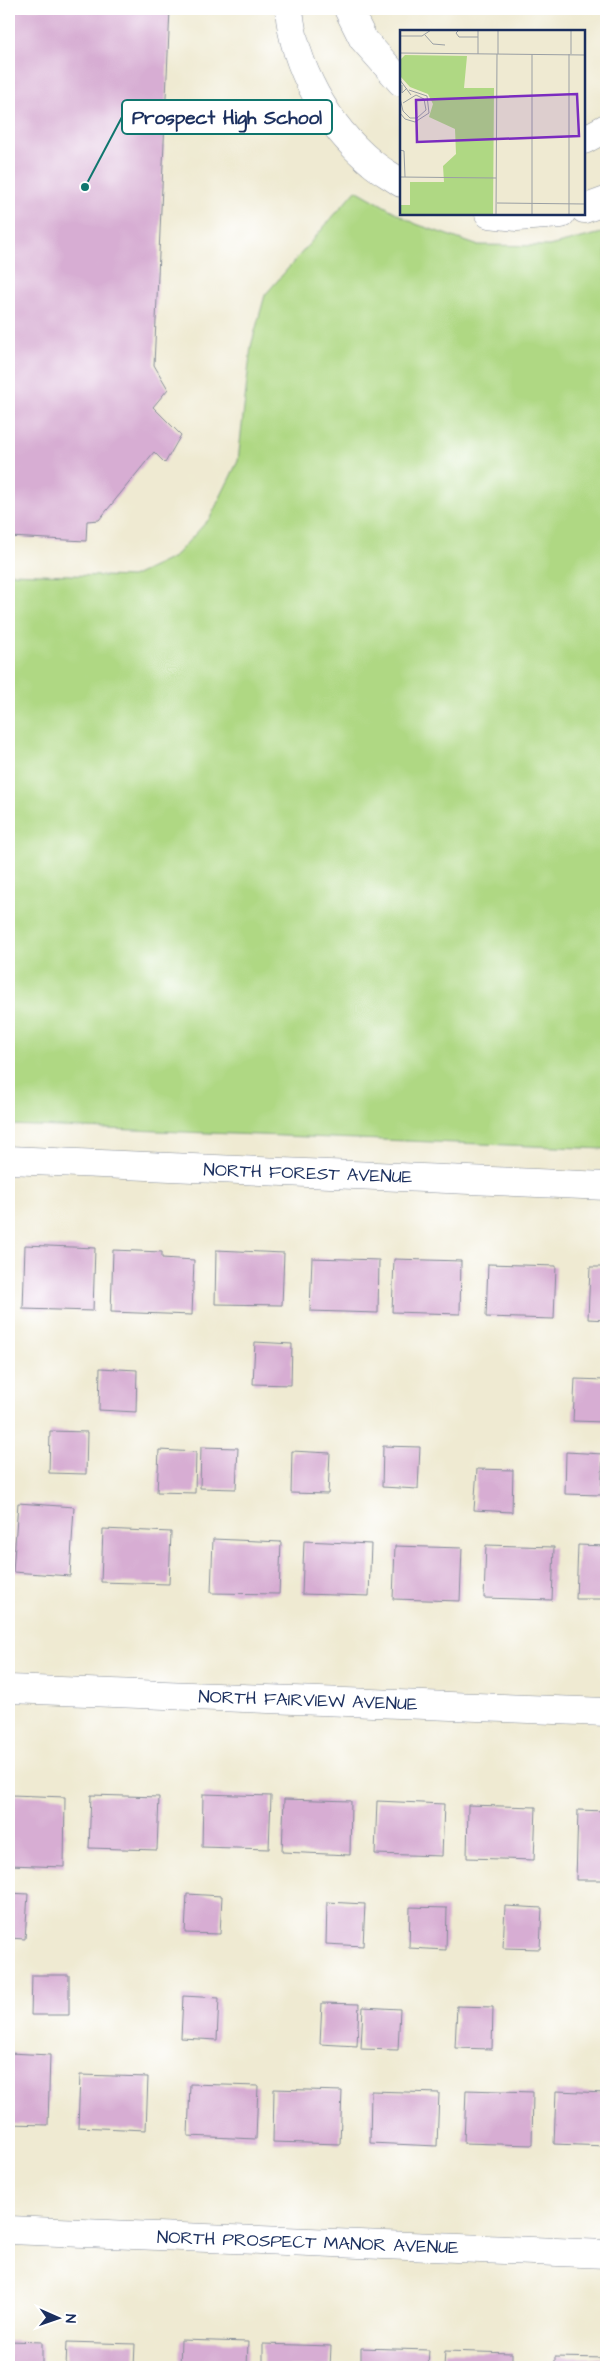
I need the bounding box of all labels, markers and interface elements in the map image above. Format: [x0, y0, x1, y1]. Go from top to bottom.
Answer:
inset map [400, 30, 585, 215]
callout: Prospect High School [122, 100, 332, 134]
text: Prospect High School [132, 105, 322, 133]
street label: NORTH FOREST AVENUE [203, 1157, 413, 1190]
street label: NORTH FAIRVIEW AVENUE [198, 1684, 418, 1717]
street label: NORTH PROSPECT MANOR AVENUE [157, 2225, 460, 2260]
north arrow [32, 2294, 82, 2344]
text: N [60, 2314, 80, 2323]

